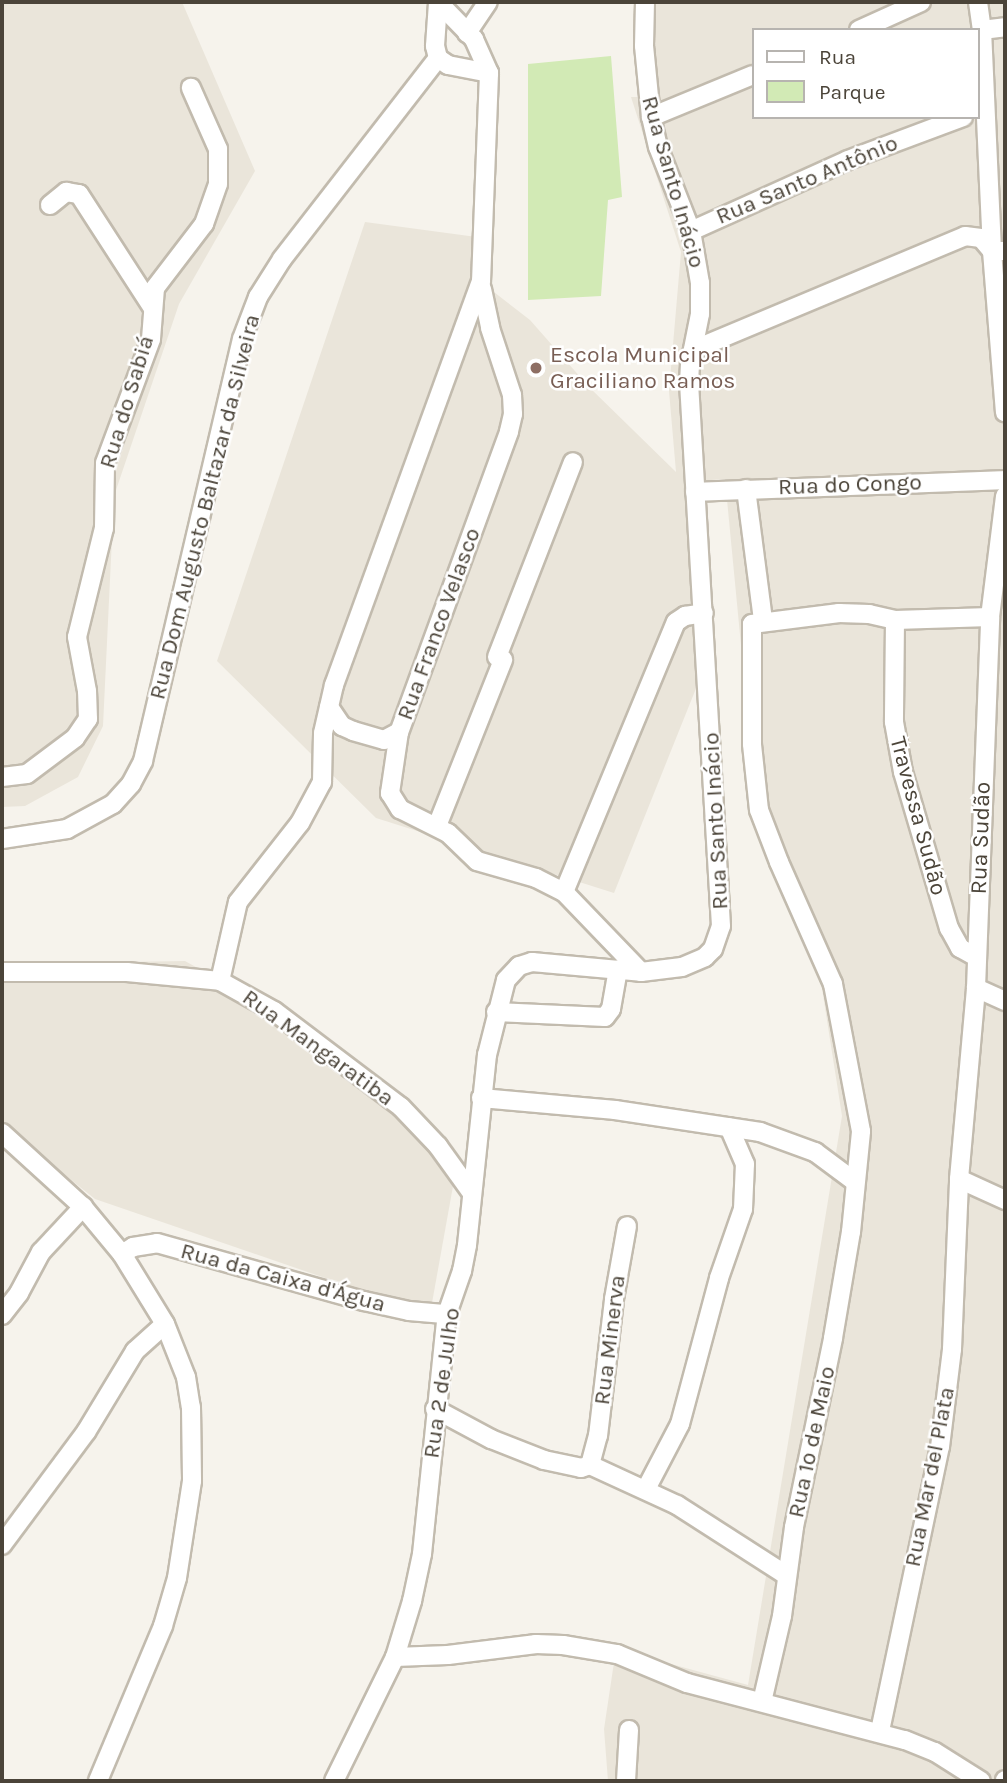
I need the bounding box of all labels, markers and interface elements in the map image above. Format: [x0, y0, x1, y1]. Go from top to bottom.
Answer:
legend [752, 28, 979, 119]
text: Rua [819, 45, 856, 69]
text: Parque [819, 80, 886, 104]
street label: Rua Santo Inácio [635, 93, 711, 271]
street label: Rua Santo Antônio [712, 129, 902, 231]
street label: Rua Dom Augusto Baltazar da Silveira [144, 312, 266, 702]
street label: Rua do Sabiá [94, 332, 160, 472]
place label: Escola Municipal Graciliano Ramos [550, 341, 735, 395]
marker: Escola Municipal Graciliano Ramos [528, 360, 544, 376]
street label: Rua do Congo [778, 469, 922, 501]
street label: Rua Franco Velasco [391, 524, 487, 724]
street label: Rua Santo Inácio [698, 732, 734, 910]
street label: Travessa Sudão [884, 734, 952, 898]
street label: Rua Sudão [965, 781, 997, 895]
street label: Rua Mangaratiba [237, 984, 399, 1112]
street label: Rua da Caixa d'Água [178, 1237, 388, 1319]
street label: Rua Minerva [588, 1273, 632, 1407]
street label: Rua 2 de Julho [418, 1306, 466, 1460]
street label: Rua 1º de Maio [782, 1364, 842, 1520]
street label: Rua Mar del Plata [899, 1385, 961, 1569]

